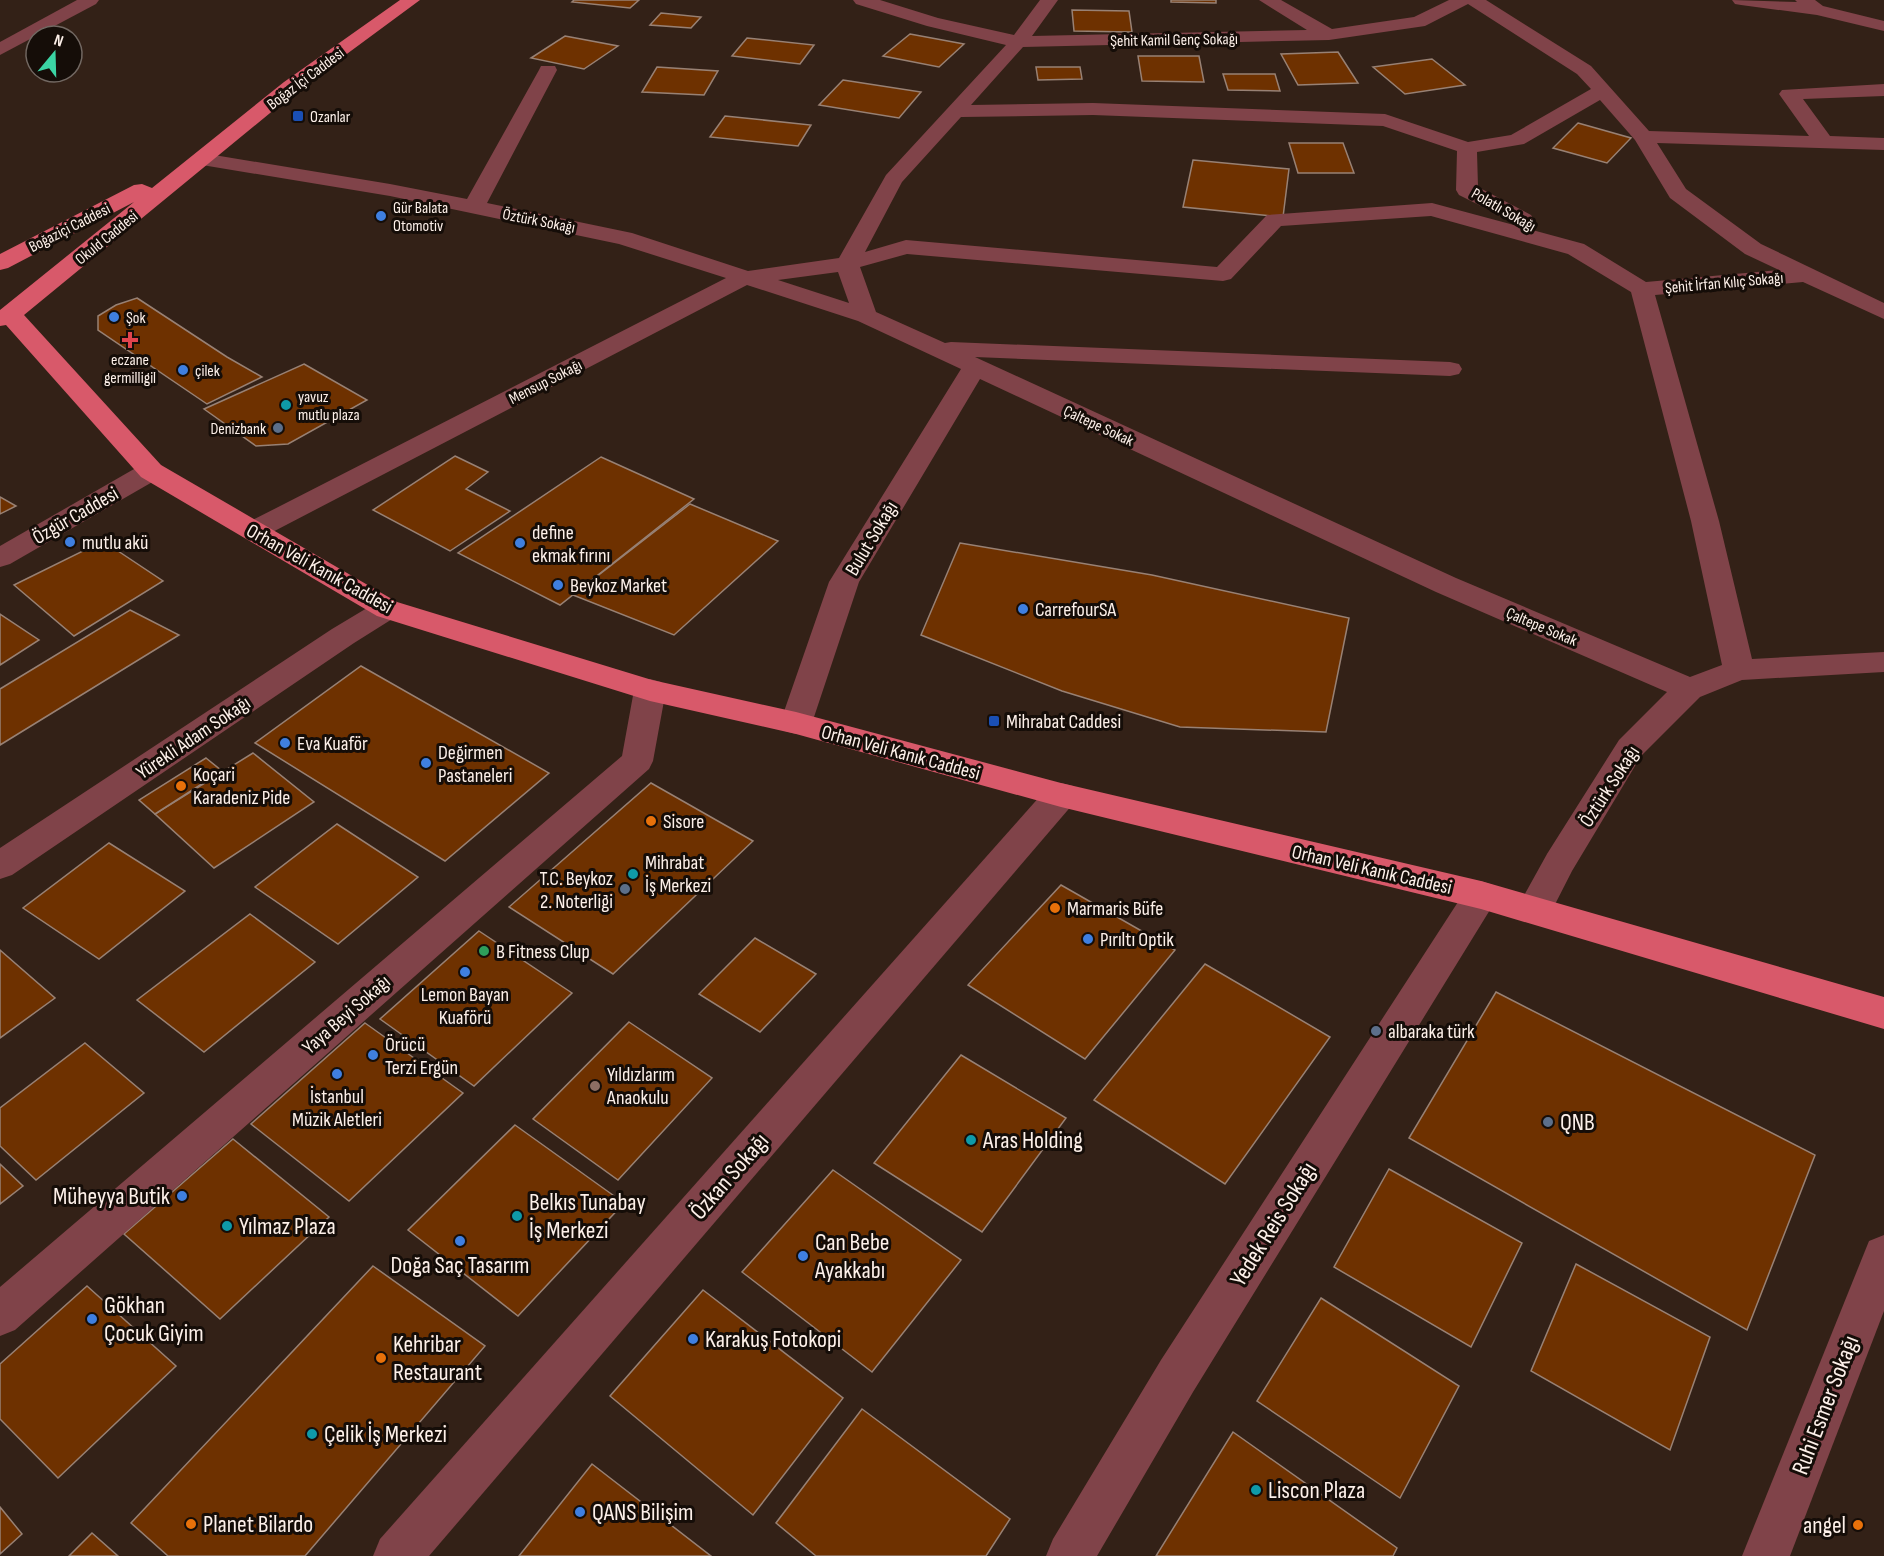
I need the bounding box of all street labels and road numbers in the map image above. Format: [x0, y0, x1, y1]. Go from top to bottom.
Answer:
street label: Şehit Kamil Genç Sokağı [1110, 30, 1238, 51]
street label: Boğaz İçi Caddesi [264, 44, 348, 114]
street label: Polatlı Sokağı [1468, 184, 1539, 236]
street label: Boğaziçi Caddesi [26, 200, 114, 257]
street label: Öztürk Sokağı [501, 205, 577, 238]
street label: Okuld Caddesi [72, 207, 142, 269]
street label: Şehit İrfan Kılıç Sokağı [1664, 269, 1784, 298]
street label: Mensup Sokağı [506, 356, 585, 409]
street label: Çaltepe Sokak [1060, 402, 1136, 451]
street label: Özgür Caddesi [28, 482, 123, 550]
street label: Bulut Sokağı [840, 497, 903, 580]
street label: Orhan Veli Kanık Caddesi [242, 519, 397, 619]
street label: Çaltepe Sokak [1503, 604, 1580, 651]
street label: Yürekli Adam Sokağı [132, 691, 255, 785]
street label: Orhan Veli Kanık Caddesi [819, 720, 983, 786]
street label: Öztürk Sokağı [1575, 741, 1645, 832]
street label: Orhan Veli Kanık Caddesi [1289, 840, 1454, 900]
street label: Yaya Beyi Sokağı [298, 970, 396, 1059]
street label: Özkan Sokağı [684, 1127, 775, 1226]
street label: Yedek Reis Sokağı [1224, 1157, 1323, 1292]
street label: Ruhi Esmer Sokağı [1786, 1332, 1865, 1479]

